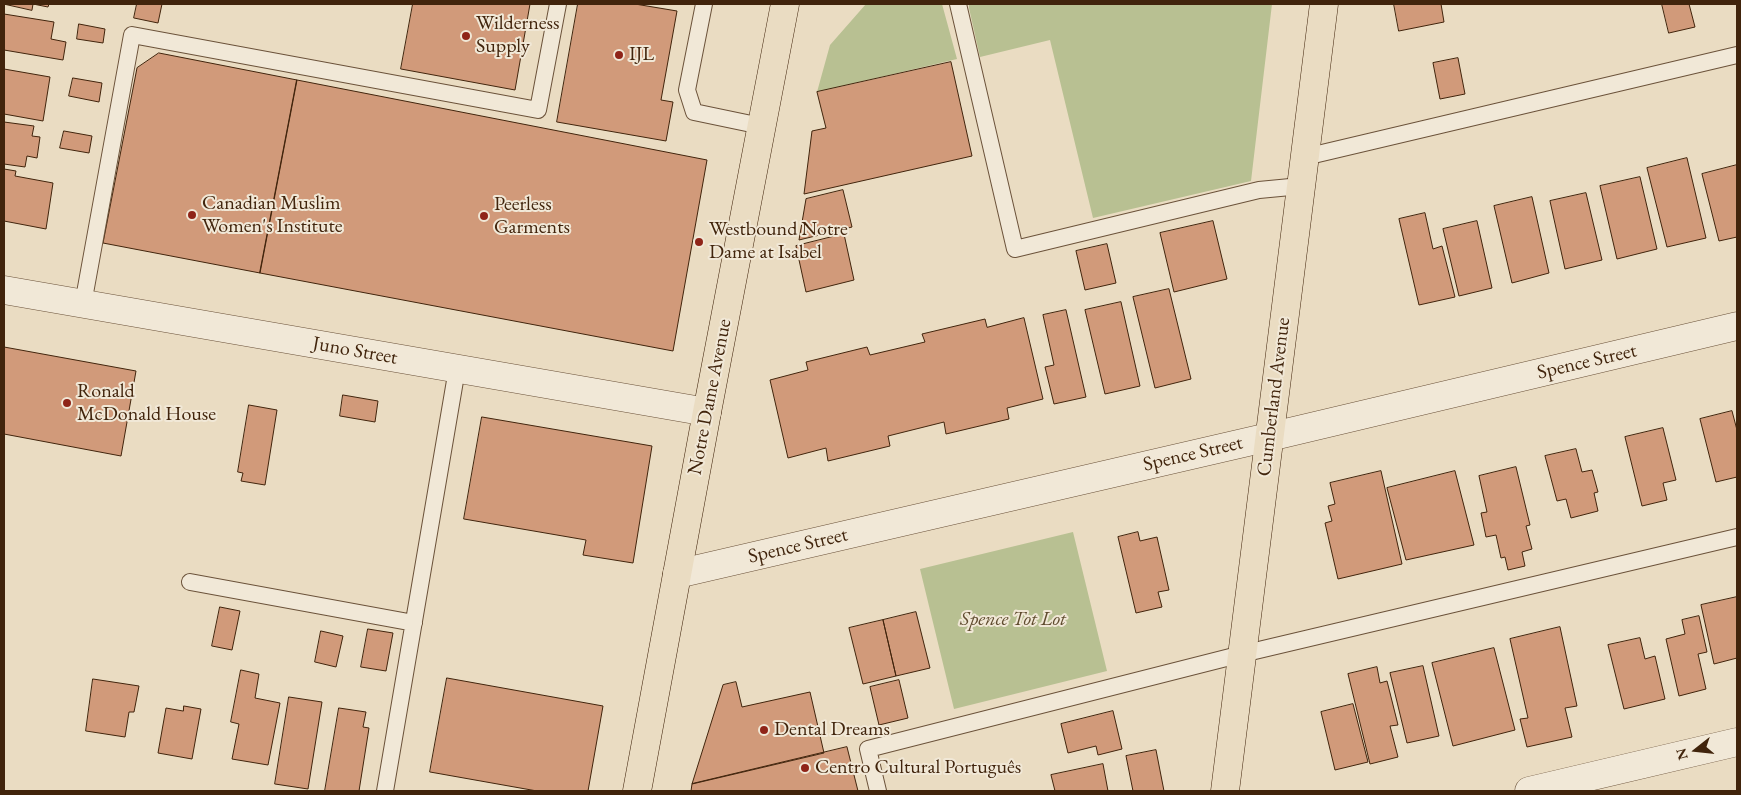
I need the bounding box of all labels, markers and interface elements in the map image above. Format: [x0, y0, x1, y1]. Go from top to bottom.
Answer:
place label: Wilderness Supply [476, 12, 559, 59]
marker: Wilderness Supply [460, 30, 472, 42]
place label: IJL [629, 43, 654, 67]
marker: IJL [613, 49, 625, 61]
place label: Canadian Muslim Women's Institute [202, 192, 342, 239]
place label: Peerless Garments [494, 193, 570, 240]
marker: Canadian Muslim Women's Institute [186, 209, 198, 221]
marker: Peerless Garments [478, 210, 490, 222]
place label: Westbound Notre Dame at Isabel [709, 218, 848, 265]
marker: Westbound Notre Dame at Isabel [693, 236, 705, 248]
street label: Cumberland Avenue [1252, 316, 1296, 478]
street label: Notre Dame Avenue [683, 317, 737, 477]
street label: Juno Street [311, 332, 399, 370]
street label: Spence Street [1535, 339, 1639, 385]
place label: Ronald McDonald House [77, 380, 216, 427]
marker: Ronald McDonald House [61, 397, 73, 409]
street label: Spence Street [1141, 431, 1245, 477]
street label: Spence Street [746, 523, 850, 569]
park label: Spence Tot Lot [960, 608, 1066, 632]
place label: Dental Dreams [774, 718, 890, 742]
marker: Dental Dreams [758, 724, 770, 736]
north arrow [1671, 725, 1721, 775]
text: N [1671, 746, 1692, 762]
place label: Centro Cultural Português [815, 756, 1021, 780]
marker: Centro Cultural Português [799, 762, 811, 774]

